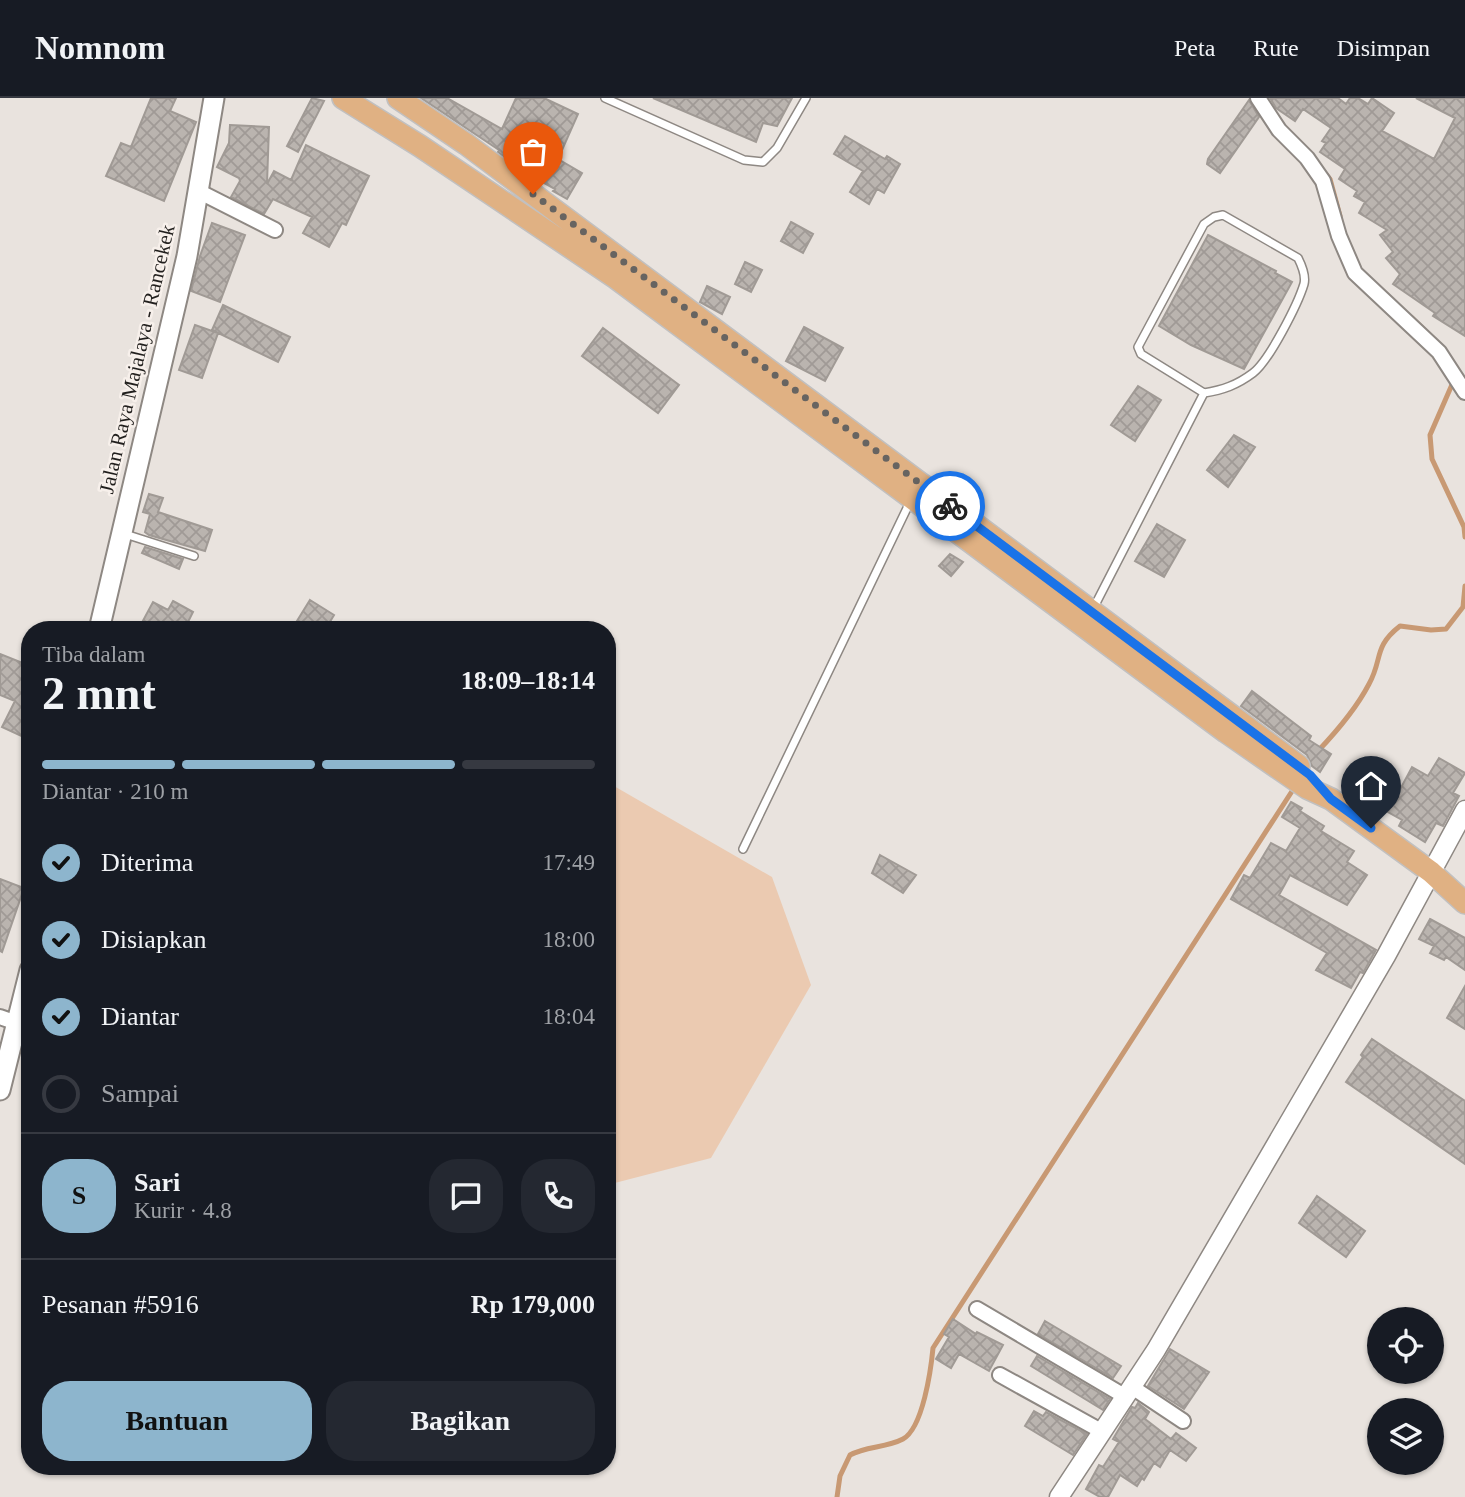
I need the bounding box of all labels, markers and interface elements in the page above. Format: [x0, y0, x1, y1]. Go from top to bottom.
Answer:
text: Nomnom [35, 30, 165, 66]
text: Peta [1174, 35, 1215, 61]
text: Rute [1253, 35, 1299, 61]
text: Disimpan [1337, 35, 1430, 61]
pin [503, 122, 563, 194]
icon: bag [514, 133, 552, 171]
street label: Jalan Raya Majalaya - Rancekek [94, 222, 180, 496]
courier [915, 471, 985, 541]
icon: bike [931, 487, 969, 525]
text: Tiba dalam [42, 642, 145, 667]
text: 18:09–18:14 [461, 666, 595, 695]
text: 2 mnt [42, 668, 156, 719]
pin [1341, 756, 1401, 828]
icon: home [1352, 767, 1390, 805]
text: Diantar · 210 m [42, 779, 188, 804]
icon: check [42, 844, 80, 882]
text: Diterima [101, 848, 193, 877]
text: 17:49 [543, 850, 595, 875]
icon: check [42, 921, 80, 959]
text: Disiapkan [101, 925, 206, 954]
text: 18:00 [543, 927, 595, 952]
icon: check [42, 998, 80, 1036]
text: Diantar [101, 1002, 179, 1031]
text: 18:04 [543, 1004, 595, 1029]
text: Sampai [101, 1079, 179, 1108]
button: chat [429, 1159, 503, 1233]
button: phone [521, 1159, 595, 1233]
text: Sari [134, 1168, 180, 1197]
text: S [72, 1181, 86, 1210]
text: Kurir · 4.8 [134, 1198, 232, 1223]
text: Pesanan #5916 [42, 1290, 199, 1319]
text: Rp 179,000 [471, 1290, 595, 1319]
map controls [1367, 1307, 1444, 1475]
button: locate [1367, 1307, 1444, 1384]
button: Bantuan [42, 1381, 312, 1461]
button: Bagikan [326, 1381, 595, 1461]
button: layers [1367, 1398, 1444, 1475]

